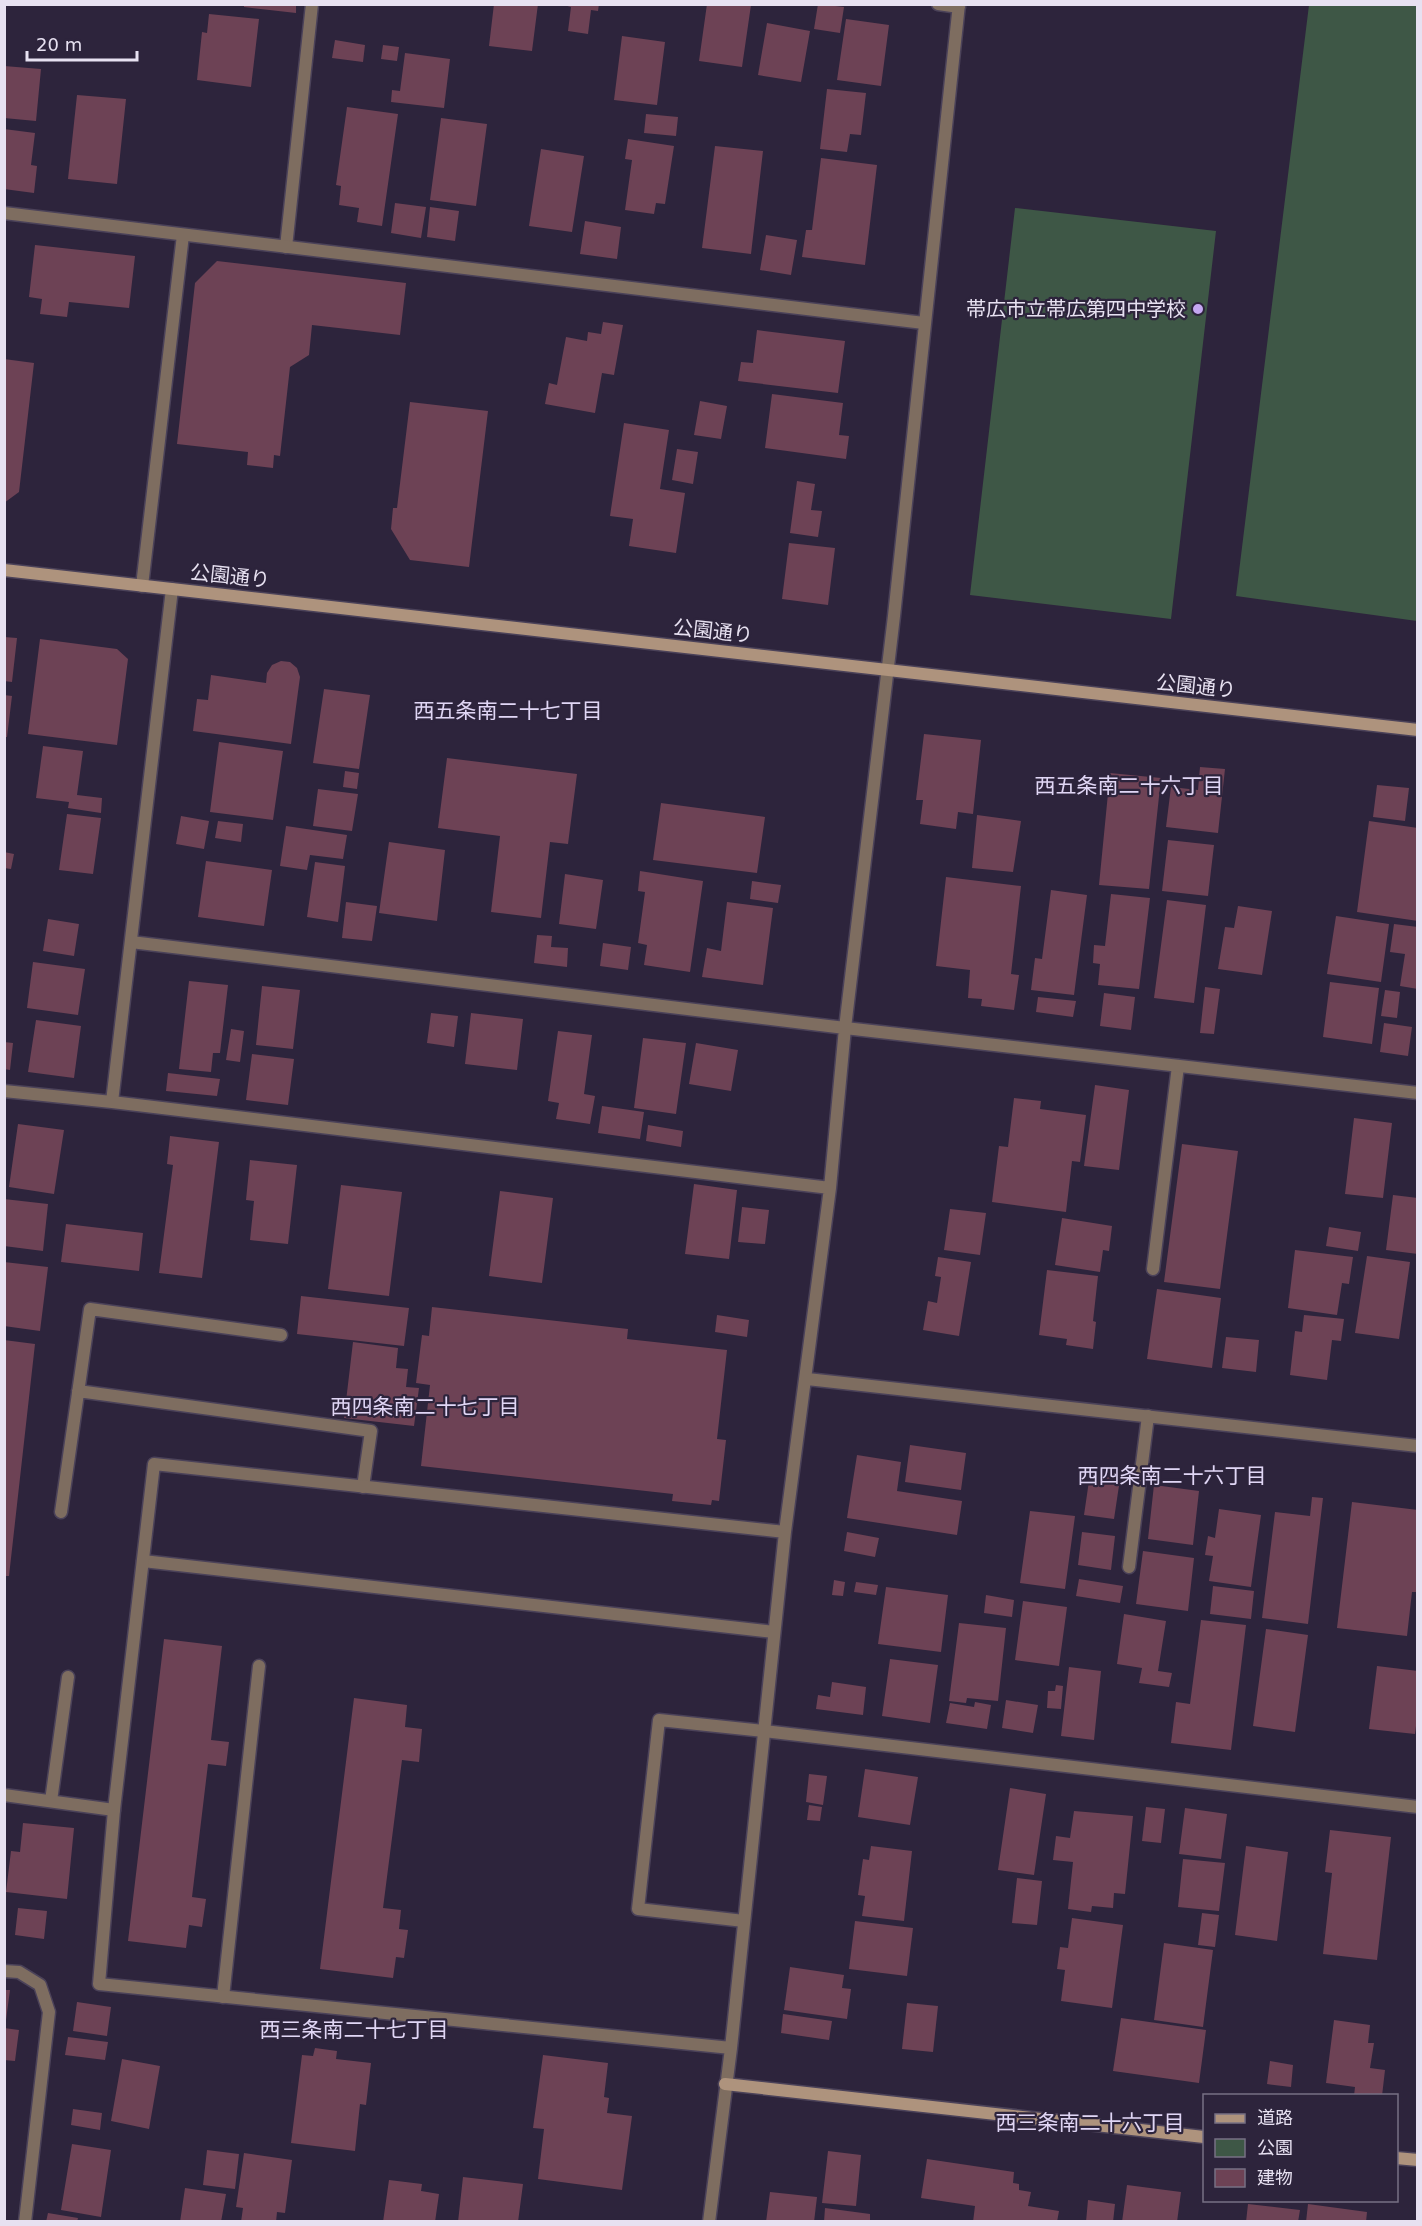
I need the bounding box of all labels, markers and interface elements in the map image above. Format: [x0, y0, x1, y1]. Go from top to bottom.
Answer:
scale bar [27, 24, 136, 62]
text: 20 m [36, 34, 82, 55]
place label: 帯広市立帯広第四中学校 [966, 297, 1186, 321]
marker: 帯広市立帯広第四中学校 [1191, 302, 1205, 316]
street label: 公園通り [189, 560, 271, 592]
street label: 公園通り [672, 615, 754, 647]
street label: 公園通り [1155, 670, 1237, 702]
district label: 西五条南二十七丁目 [414, 699, 603, 723]
district label: 西五条南二十六丁目 [1035, 774, 1224, 798]
district label: 西四条南二十七丁目 [331, 1395, 520, 1419]
district label: 西四条南二十六丁目 [1078, 1464, 1267, 1488]
district label: 西三条南二十七丁目 [260, 2018, 449, 2042]
legend [1203, 2094, 1398, 2202]
text: 道路 [1257, 2107, 1293, 2128]
district label: 西三条南二十六丁目 [996, 2111, 1185, 2135]
text: 公園 [1257, 2137, 1293, 2158]
text: 建物 [1257, 2167, 1293, 2188]

